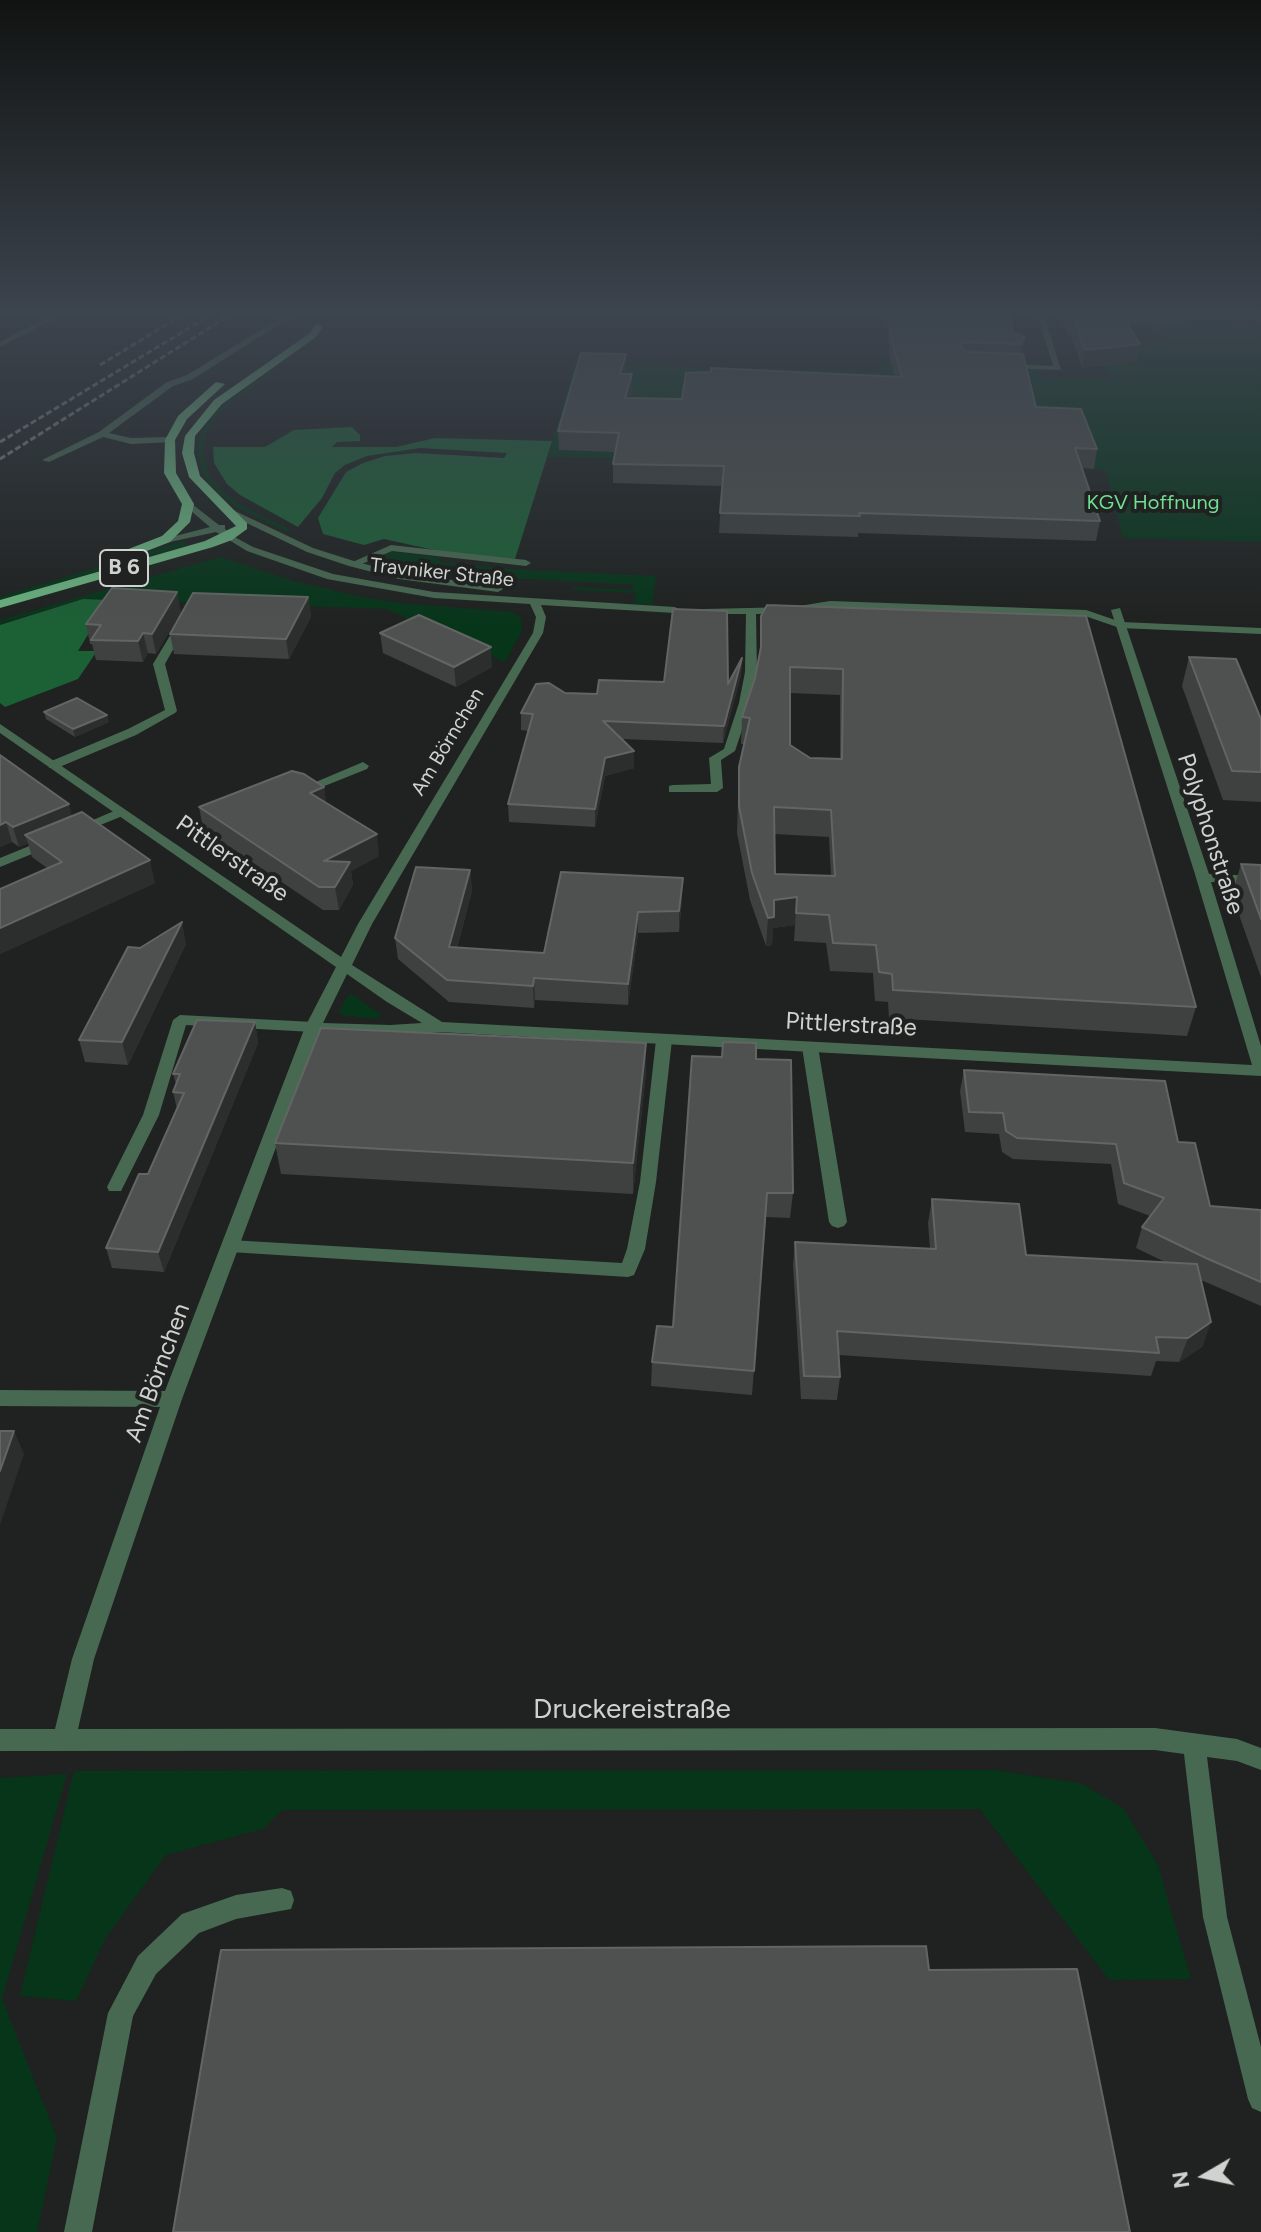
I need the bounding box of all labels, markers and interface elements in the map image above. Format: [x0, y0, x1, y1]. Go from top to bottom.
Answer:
park label: KGV Hoffnung [1087, 491, 1219, 515]
road number: B 6 [100, 550, 148, 586]
street label: Travniker Straße [369, 554, 515, 592]
street label: Am Börnchen [406, 684, 490, 800]
street label: Polyphonstraße [1170, 750, 1250, 918]
street label: Pittlerstraße [170, 810, 294, 908]
street label: Pittlerstraße [785, 1007, 917, 1043]
street label: Am Börnchen [120, 1300, 196, 1446]
street label: Druckereistraße [533, 1693, 731, 1727]
north arrow [1165, 2136, 1245, 2216]
text: N [1166, 2169, 1195, 2190]

